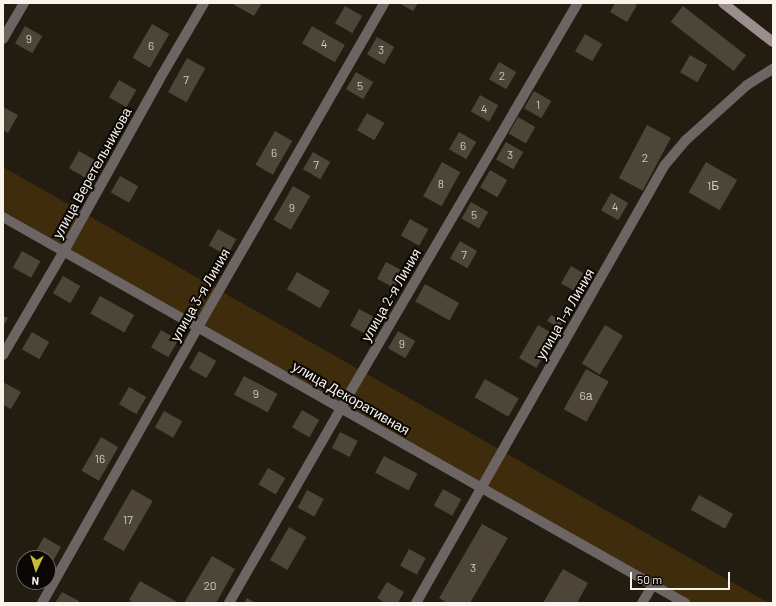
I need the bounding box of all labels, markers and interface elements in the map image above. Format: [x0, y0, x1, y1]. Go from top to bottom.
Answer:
house number: 9 [26, 32, 32, 46]
house number: 4 [321, 37, 327, 51]
house number: 6 [148, 39, 154, 53]
house number: 3 [378, 43, 384, 57]
house number: 2 [499, 69, 505, 83]
house number: 7 [183, 73, 189, 87]
house number: 5 [357, 79, 363, 93]
house number: 1 [536, 98, 540, 112]
house number: 4 [481, 102, 487, 116]
street label: улица Веретельникова [49, 105, 135, 241]
house number: 6 [460, 139, 466, 153]
house number: 6 [271, 146, 277, 160]
house number: 3 [507, 148, 513, 162]
house number: 2 [642, 151, 648, 165]
house number: 7 [313, 158, 319, 172]
house number: 8 [438, 177, 444, 191]
house number: 1Б [707, 179, 719, 193]
house number: 4 [612, 200, 618, 214]
house number: 9 [289, 201, 295, 215]
house number: 5 [471, 208, 477, 222]
street label: улица 2-я Линия [358, 245, 424, 345]
street label: улица 3-я Линия [167, 246, 233, 344]
house number: 7 [461, 248, 467, 262]
street label: улица 1-я Линия [532, 266, 598, 362]
house number: 9 [399, 337, 405, 351]
street label: улица Декоративная [289, 358, 413, 438]
house number: 9 [253, 387, 259, 401]
house number: 6а [580, 389, 592, 403]
house number: 16 [95, 452, 105, 466]
house number: 17 [123, 513, 133, 527]
north arrow [16, 550, 56, 590]
house number: 3 [470, 561, 476, 575]
scale bar [632, 564, 732, 590]
text: 50 m [637, 572, 662, 586]
text: N [31, 575, 39, 588]
house number: 20 [203, 579, 217, 593]

